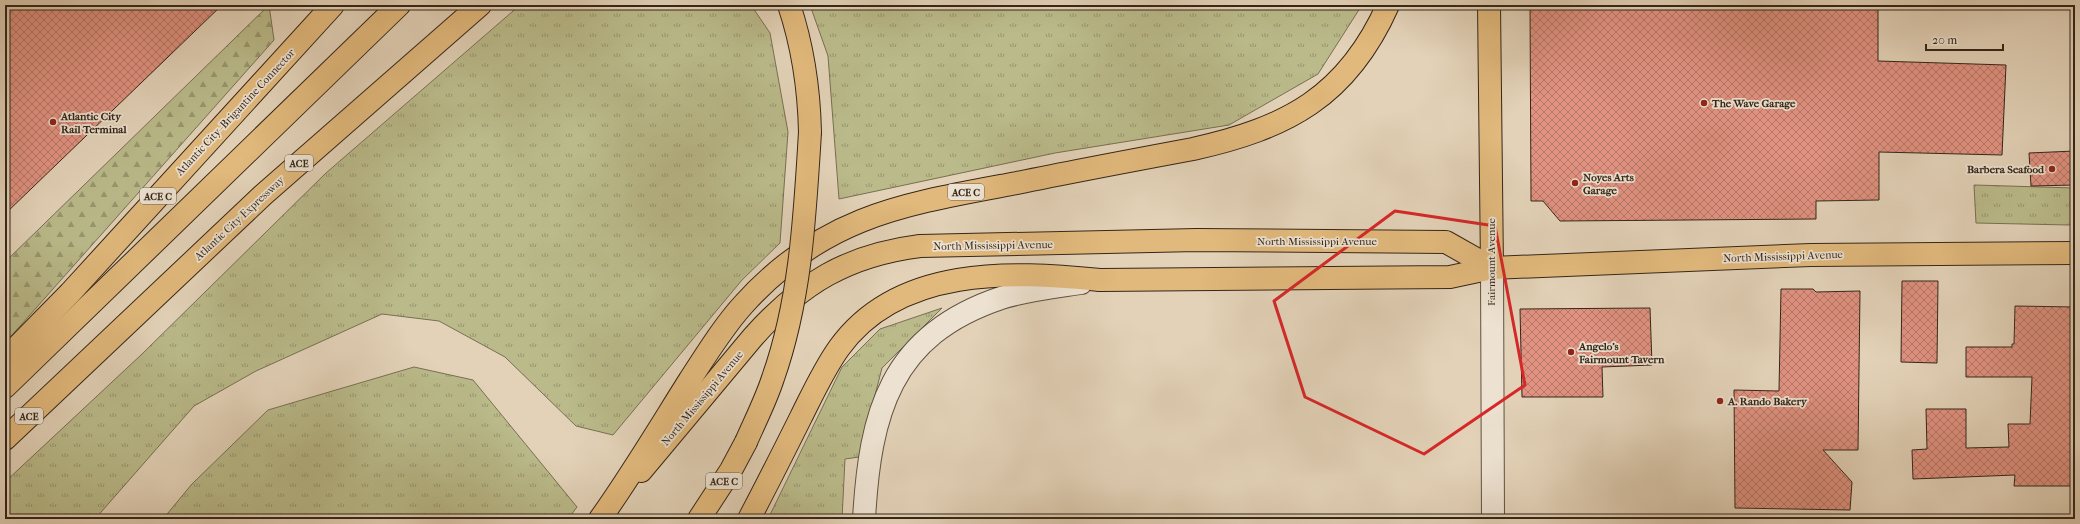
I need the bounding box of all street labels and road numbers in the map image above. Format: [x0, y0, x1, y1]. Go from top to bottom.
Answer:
street label: Atlantic City–Brigantine Connector [172, 46, 298, 179]
road number: ACE [285, 155, 313, 171]
street label: Atlantic City Expressway [191, 173, 288, 264]
road number: ACE C [948, 184, 984, 200]
road number: ACE C [140, 188, 176, 204]
street label: Fairmount Avenue [1485, 218, 1498, 306]
street label: North Mississippi Avenue [1257, 235, 1378, 248]
street label: North Mississippi Avenue [933, 238, 1054, 253]
street label: North Mississippi Avenue [1723, 248, 1844, 265]
street label: North Mississippi Avenue [659, 348, 746, 448]
road number: ACE [15, 408, 43, 424]
road number: ACE C [706, 473, 742, 489]

